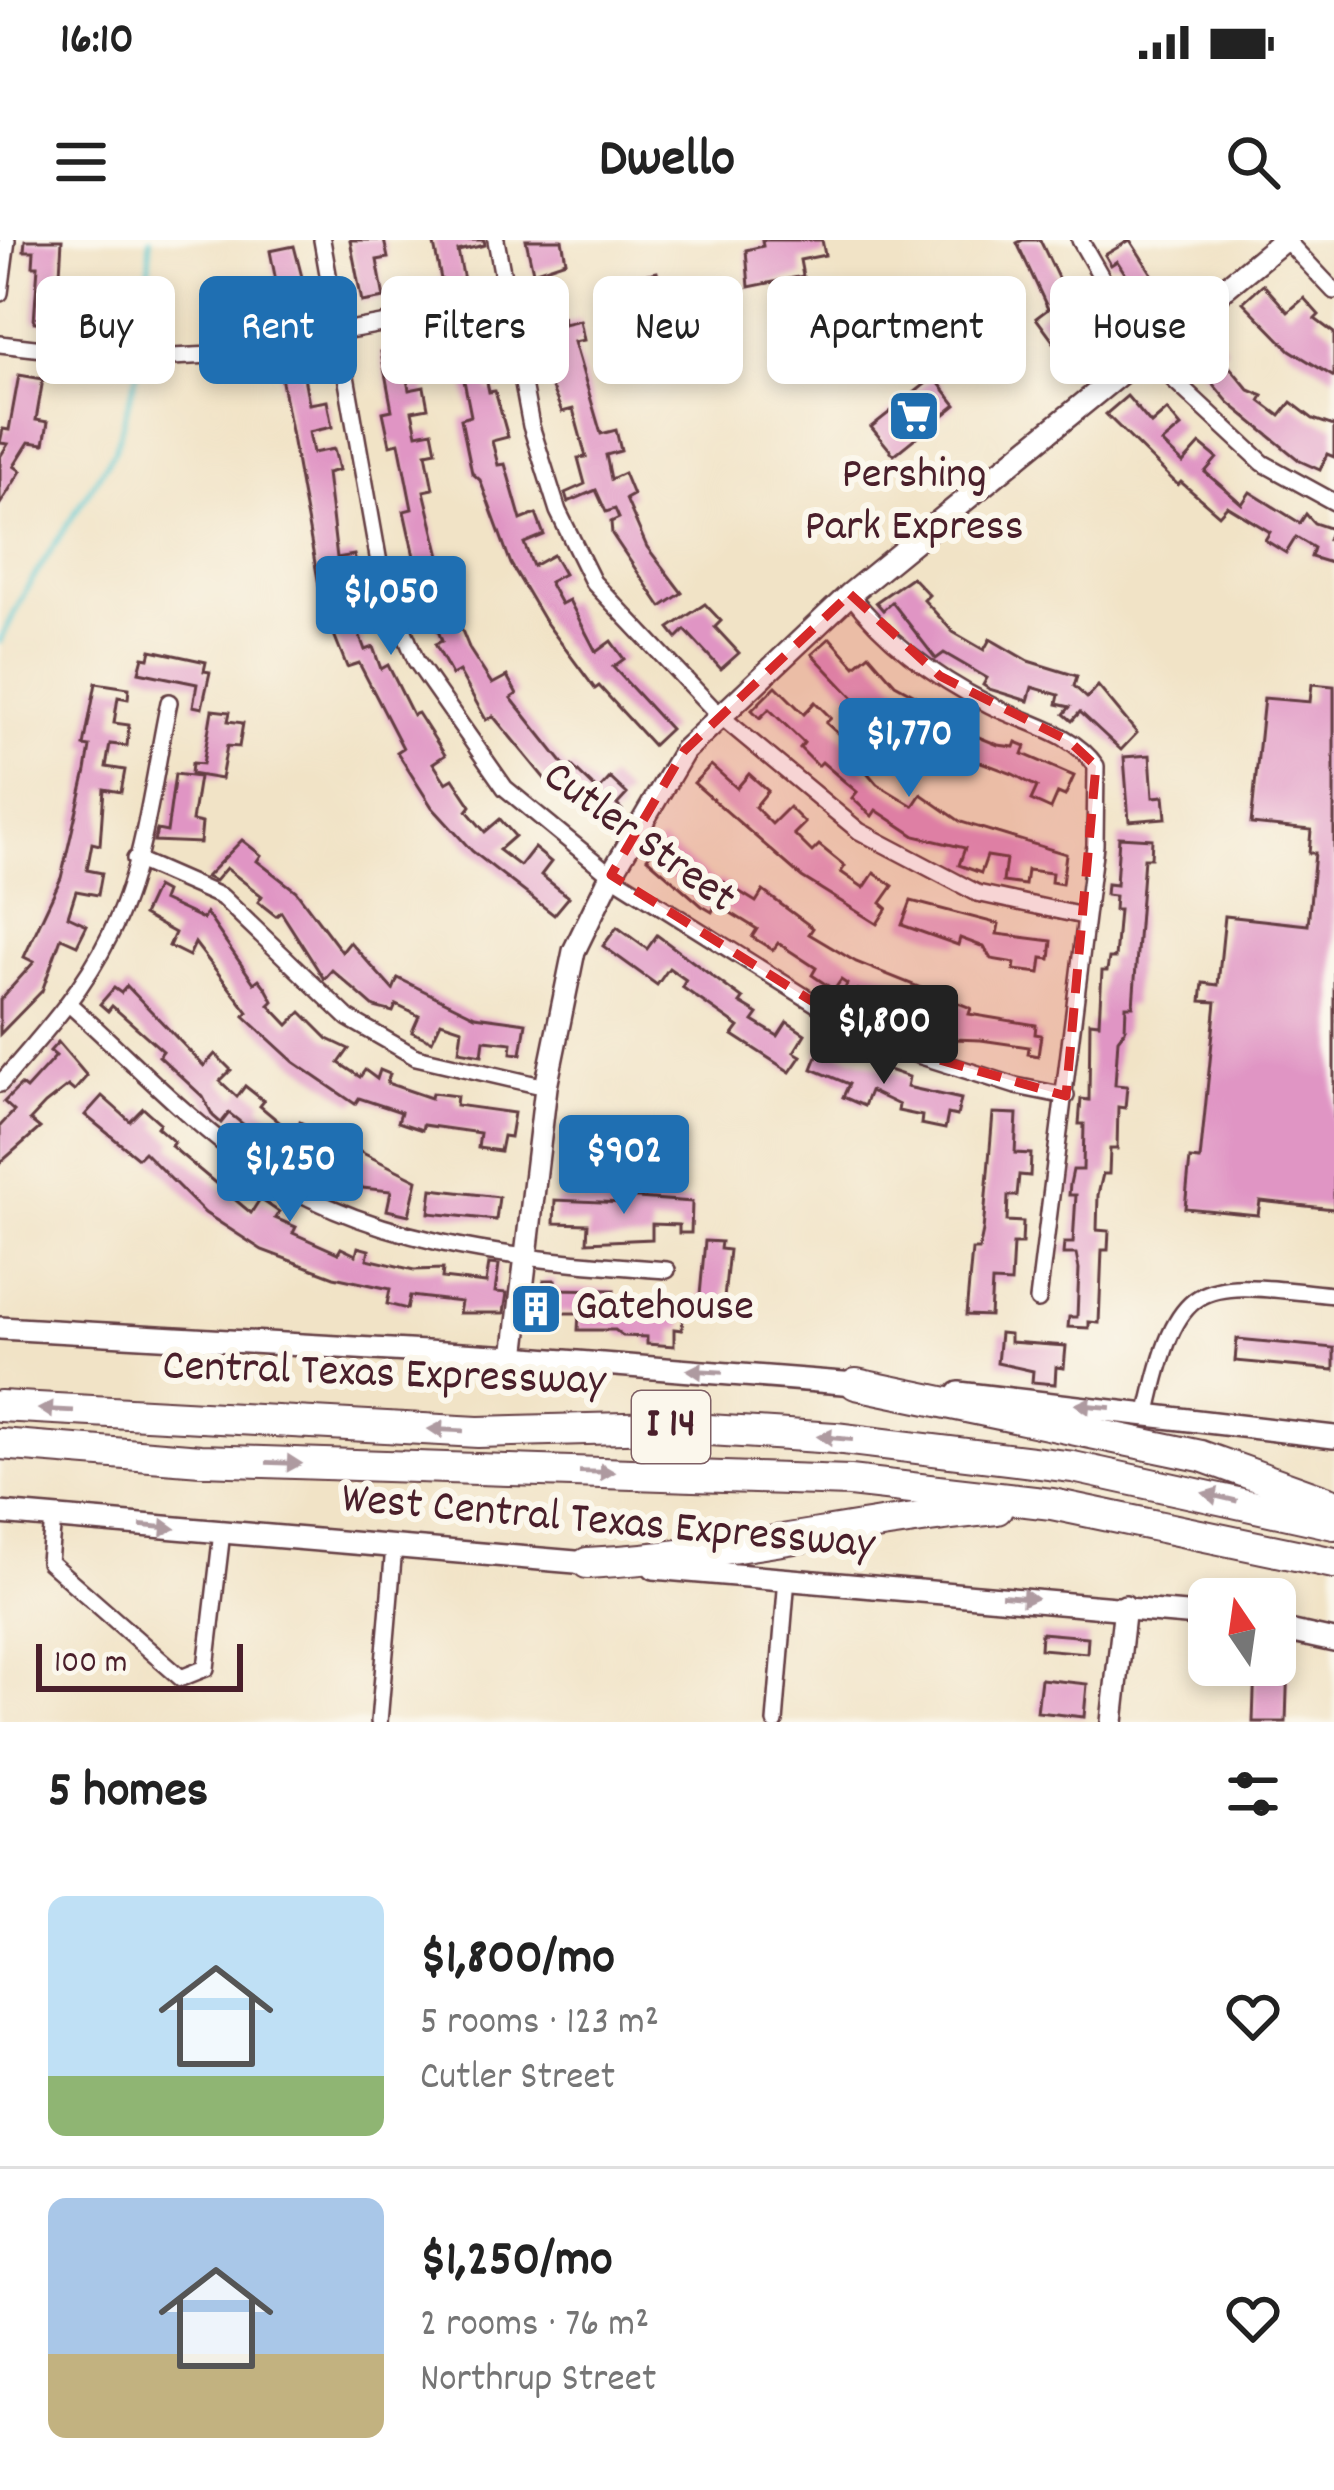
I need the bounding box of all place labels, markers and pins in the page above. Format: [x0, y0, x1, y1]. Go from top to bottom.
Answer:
supermarket icon: Pershing Park Express [886, 388, 942, 444]
place label: Pershing Park Express [804, 445, 1024, 561]
pin: $1,050 [293, 556, 489, 658]
pin: $1,770 [811, 698, 1007, 800]
pin: $1,800 [786, 985, 982, 1087]
pin: $902 [553, 1115, 695, 1217]
pin: $1,250 [192, 1123, 388, 1225]
place label: Gatehouse [575, 1277, 754, 1341]
building icon: Gatehouse [508, 1281, 564, 1337]

